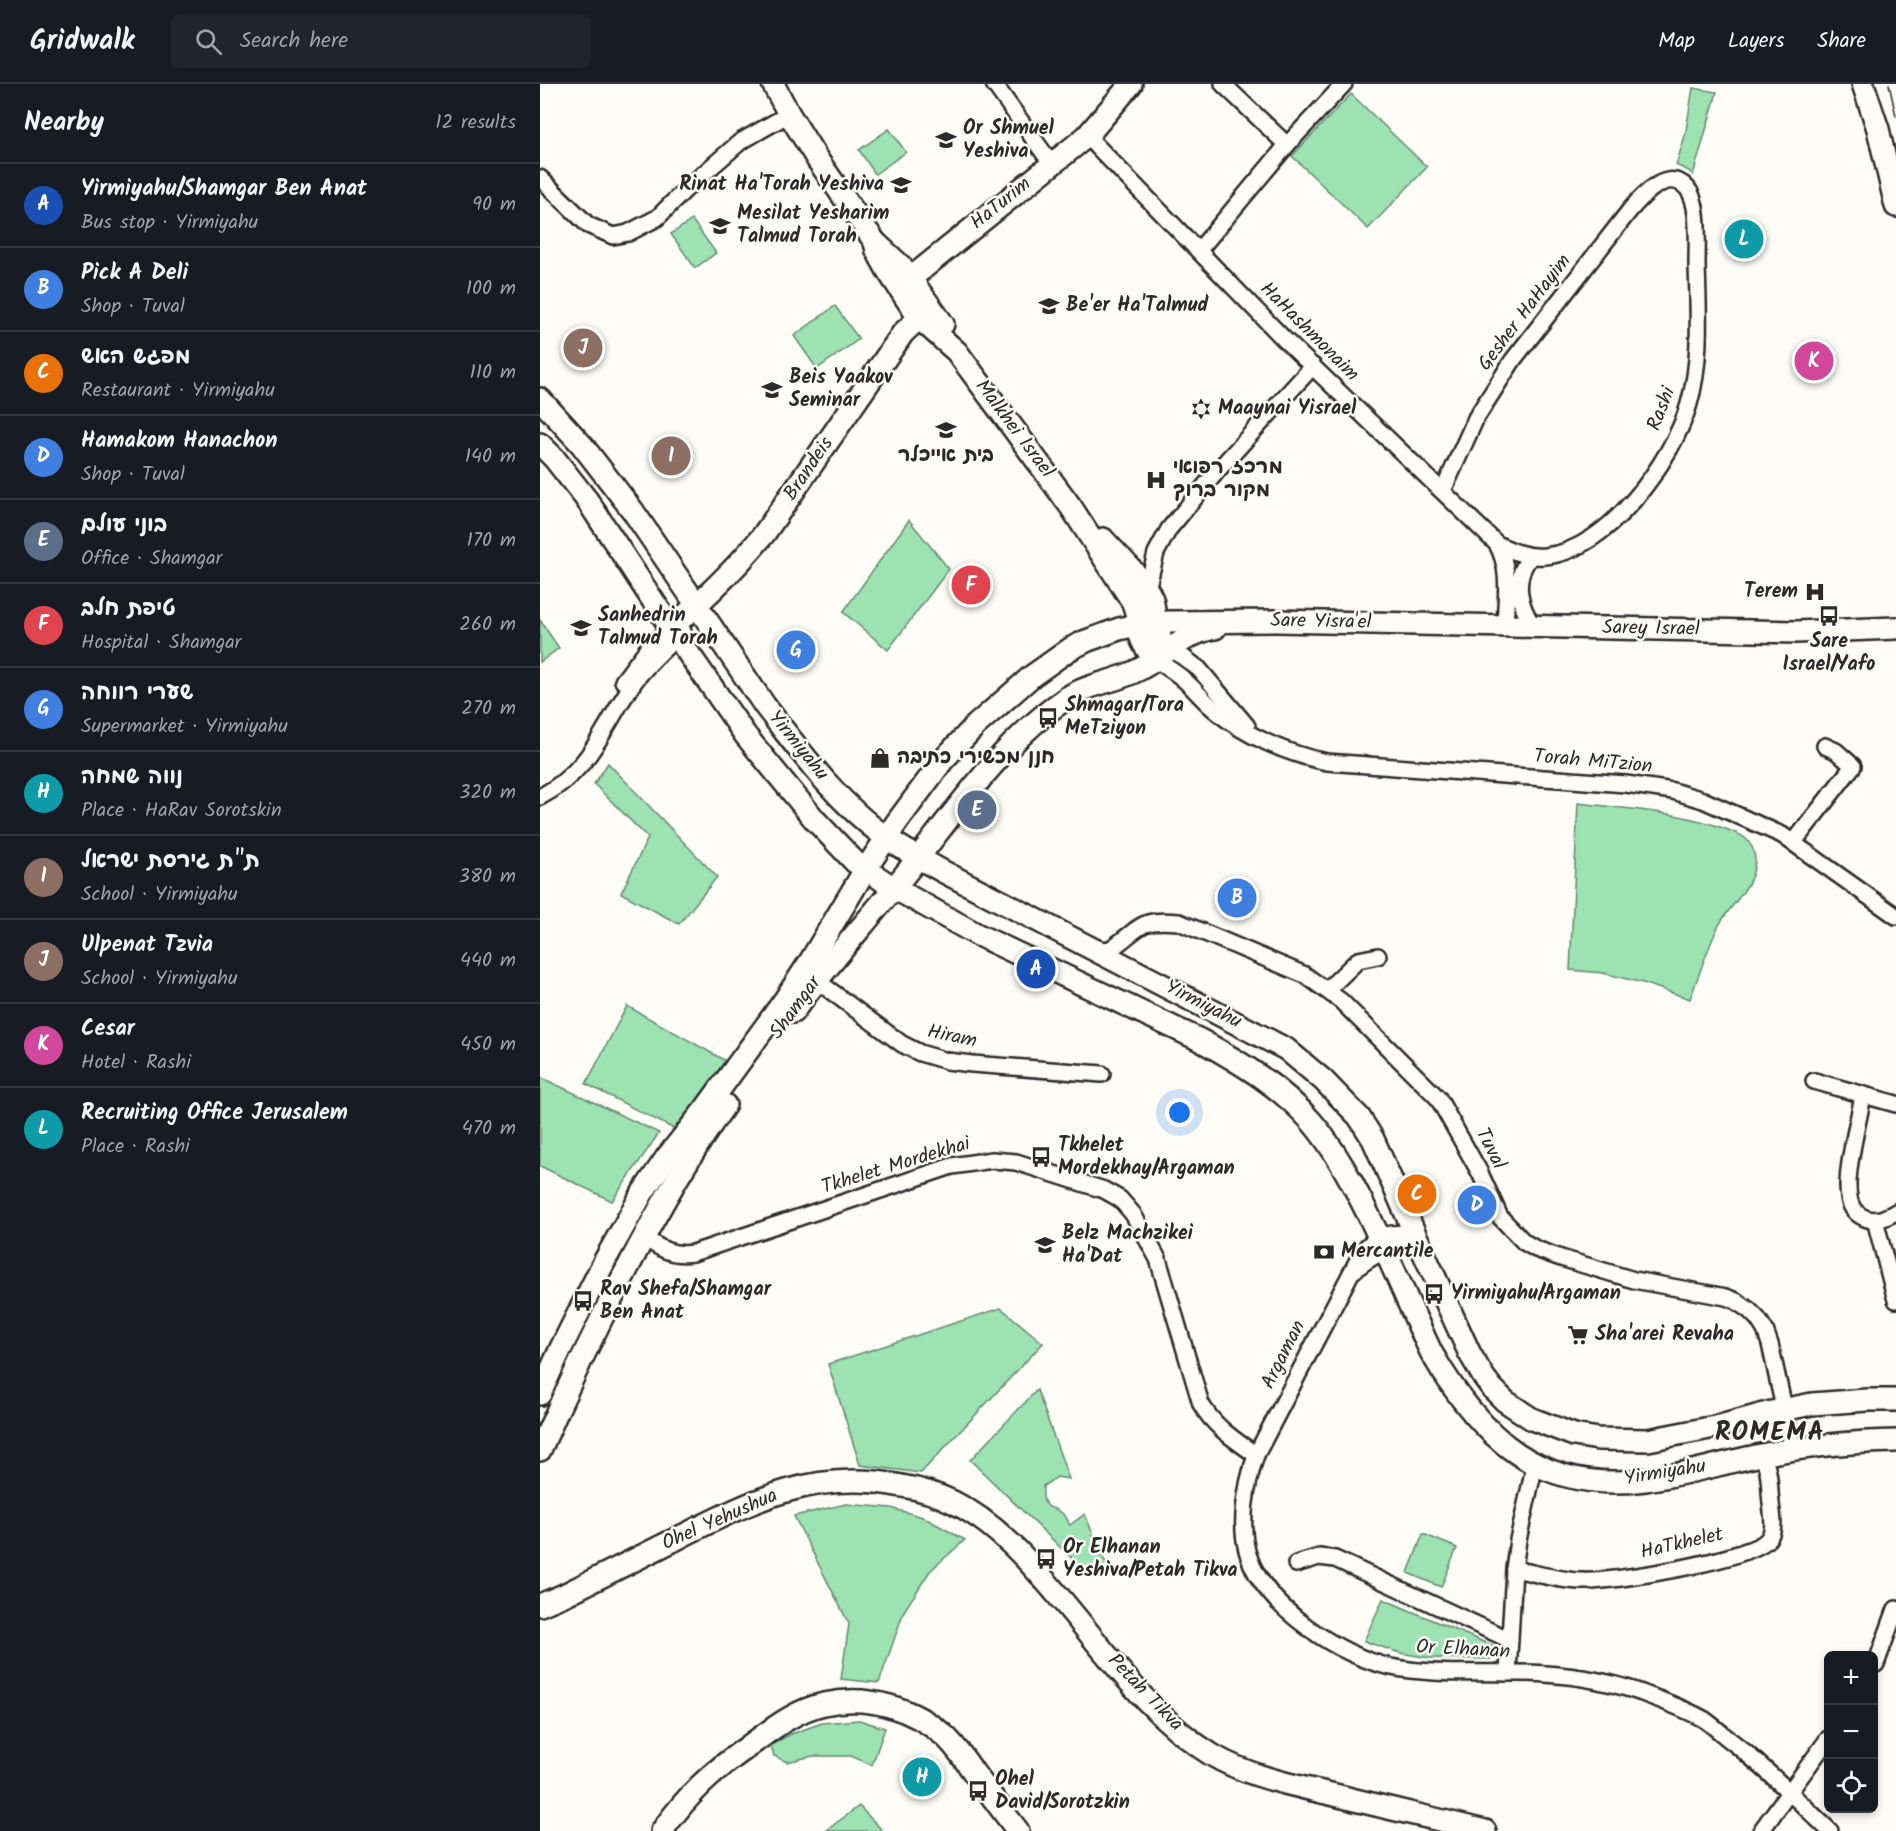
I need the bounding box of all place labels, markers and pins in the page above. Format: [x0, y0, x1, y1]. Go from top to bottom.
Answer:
place label: Or Shmuel Yeshiva [963, 113, 1054, 168]
school or university icon: Or Shmuel Yeshiva [934, 128, 958, 152]
place label: Rinat Ha'Torah Yeshiva [679, 169, 884, 201]
school or university icon: Rinat Ha'Torah Yeshiva [889, 173, 913, 197]
place label: Mesilat Yesharim Talmud Torah [737, 198, 889, 253]
school or university icon: Mesilat Yesharim Talmud Torah [708, 214, 732, 238]
pin: L [1724, 216, 1764, 262]
place label: Be'er Ha'Talmud [1066, 290, 1209, 322]
school or university icon: Be'er Ha'Talmud [1037, 294, 1061, 318]
pin: J [564, 326, 603, 370]
pin: K [1794, 338, 1834, 384]
place label: Beis Yaakov Seminar [789, 362, 893, 417]
school or university icon: Beis Yaakov Seminar [760, 378, 784, 402]
place label: Maaynai Yisrael [1218, 393, 1357, 425]
synagogue icon: Maaynai Yisrael [1189, 397, 1213, 421]
school or university icon: בית אייכלר [934, 418, 958, 442]
pin: I [652, 434, 690, 478]
place label: בית אייכלר [898, 440, 994, 472]
place label: מרכז רפואי מקור ברוך [1173, 452, 1283, 507]
hospital icon: מרכז רפואי מקור ברוך [1144, 468, 1168, 492]
pin: F [952, 562, 990, 608]
place label: Terem [1744, 576, 1798, 608]
hospital icon: Terem [1803, 580, 1827, 604]
place label: Sanhedrin Talmud Torah [598, 600, 718, 655]
bus stop icon: Sare Israel/Yafo [1817, 604, 1841, 628]
school or university icon: Sanhedrin Talmud Torah [569, 616, 593, 640]
place label: Sare Israel/Yafo [1783, 626, 1875, 681]
pin: G [776, 628, 816, 672]
place label: Shmagar/Tora MeTziyon [1065, 690, 1184, 745]
bus stop icon: Shmagar/Tora MeTziyon [1036, 706, 1060, 730]
place label: חנן מכשירי כתיבה [897, 742, 1055, 774]
shop icon: חנן מכשירי כתיבה [868, 746, 892, 770]
pin: E [958, 788, 996, 832]
pin: B [1218, 876, 1256, 920]
pin: A [1016, 946, 1056, 992]
place label: Tkhelet Mordekhay/Argaman [1058, 1130, 1235, 1185]
bus stop icon: Tkhelet Mordekhay/Argaman [1029, 1145, 1053, 1169]
pin: C [1398, 1172, 1436, 1216]
pin: D [1458, 1182, 1496, 1228]
place label: Belz Machzikei Ha'Dat [1062, 1218, 1194, 1273]
school or university icon: Belz Machzikei Ha'Dat [1033, 1233, 1057, 1257]
place label: Mercantile [1341, 1236, 1434, 1268]
bank icon: Mercantile [1312, 1240, 1336, 1264]
place label: Rav Shefa/Shamgar Ben Anat [600, 1274, 772, 1329]
place label: Yirmiyahu/Argaman [1451, 1278, 1621, 1310]
bus stop icon: Yirmiyahu/Argaman [1422, 1282, 1446, 1306]
bus stop icon: Rav Shefa/Shamgar Ben Anat [571, 1289, 595, 1313]
place label: Sha'arei Revaha [1595, 1319, 1734, 1351]
supermarket icon: Sha'arei Revaha [1566, 1323, 1590, 1347]
place label: Or Elhanan Yeshiva/Petah Tikva [1063, 1532, 1238, 1587]
bus stop icon: Or Elhanan Yeshiva/Petah Tikva [1034, 1547, 1058, 1571]
pin: H [902, 1754, 941, 1800]
place label: Ohel David/Sorotzkin [995, 1764, 1130, 1819]
bus stop icon: Ohel David/Sorotzkin [966, 1779, 990, 1803]

